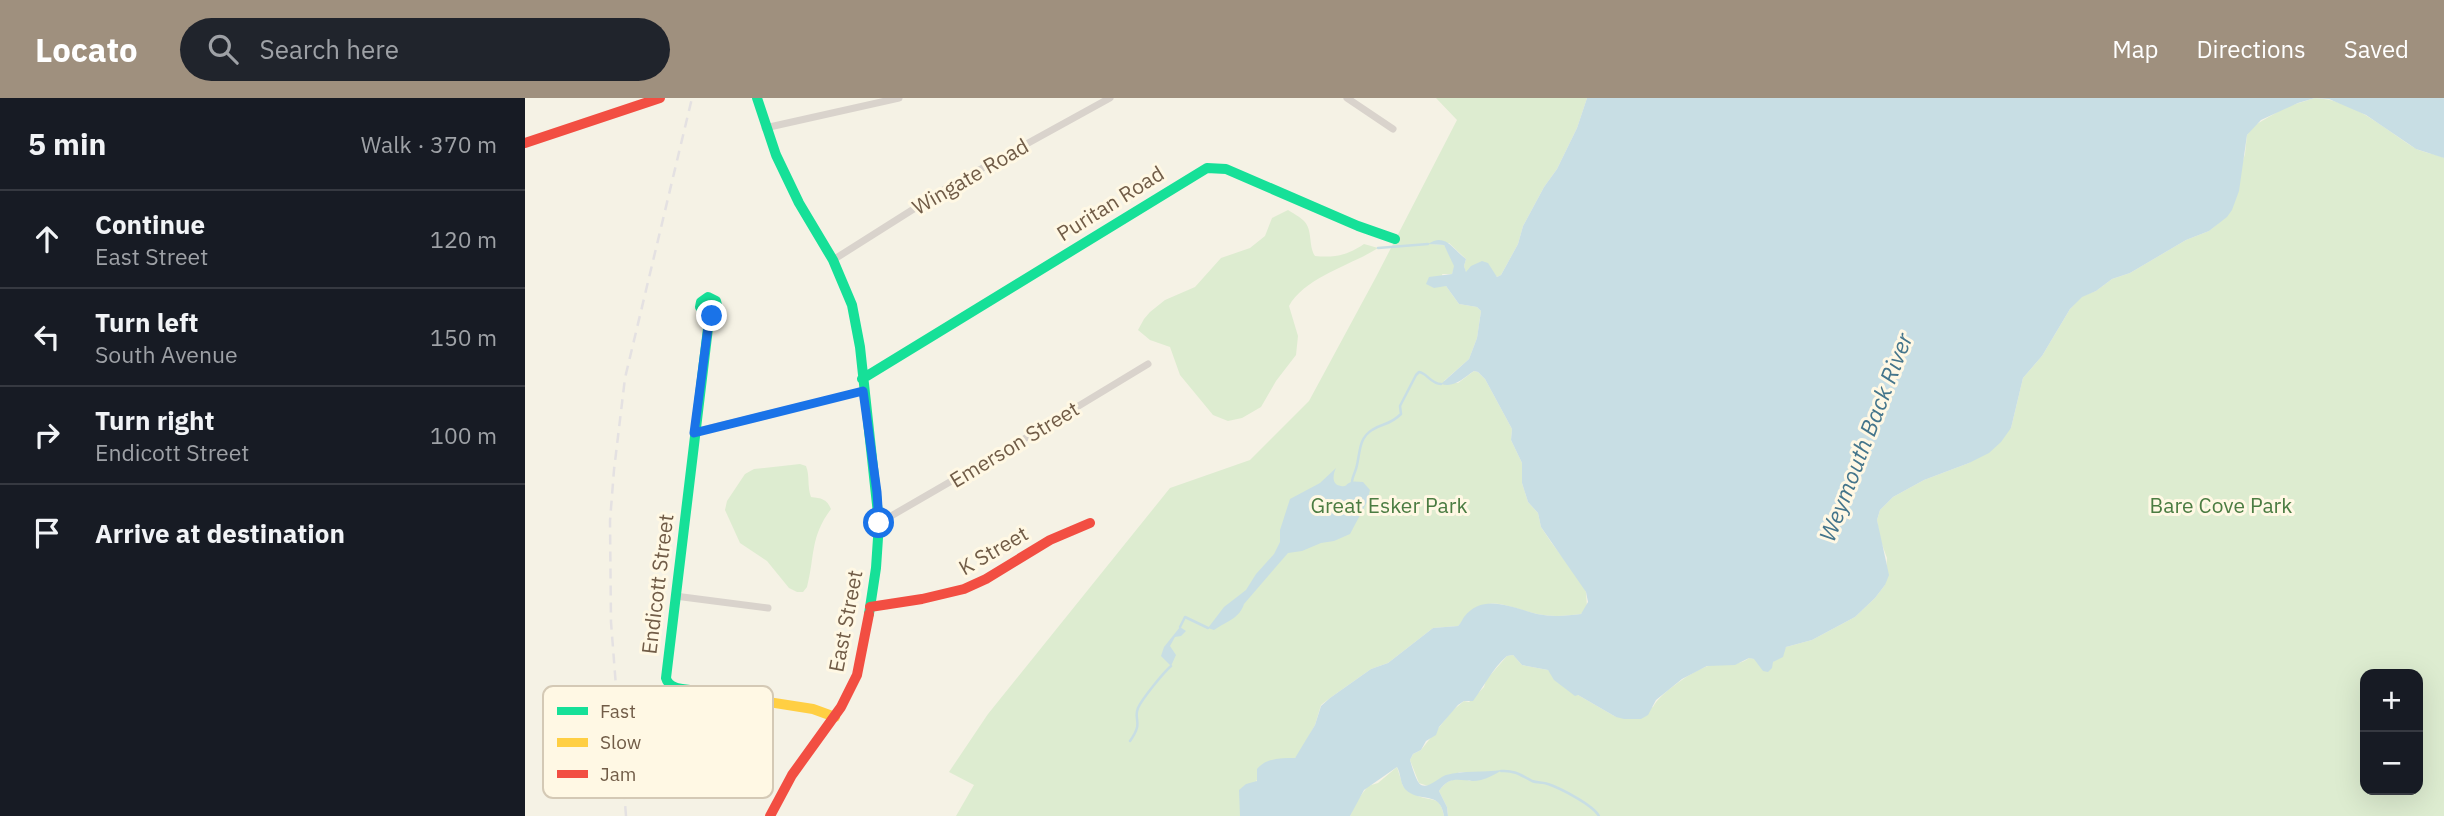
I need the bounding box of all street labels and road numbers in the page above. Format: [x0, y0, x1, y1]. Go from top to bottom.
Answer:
street label: Wingate Road [907, 131, 1033, 221]
street label: Puritan Road [1051, 159, 1169, 247]
street label: Emerson Street [944, 394, 1084, 494]
street label: Endicott Street [635, 512, 679, 656]
street label: K Street [953, 519, 1033, 581]
street label: East Street [821, 568, 869, 674]

